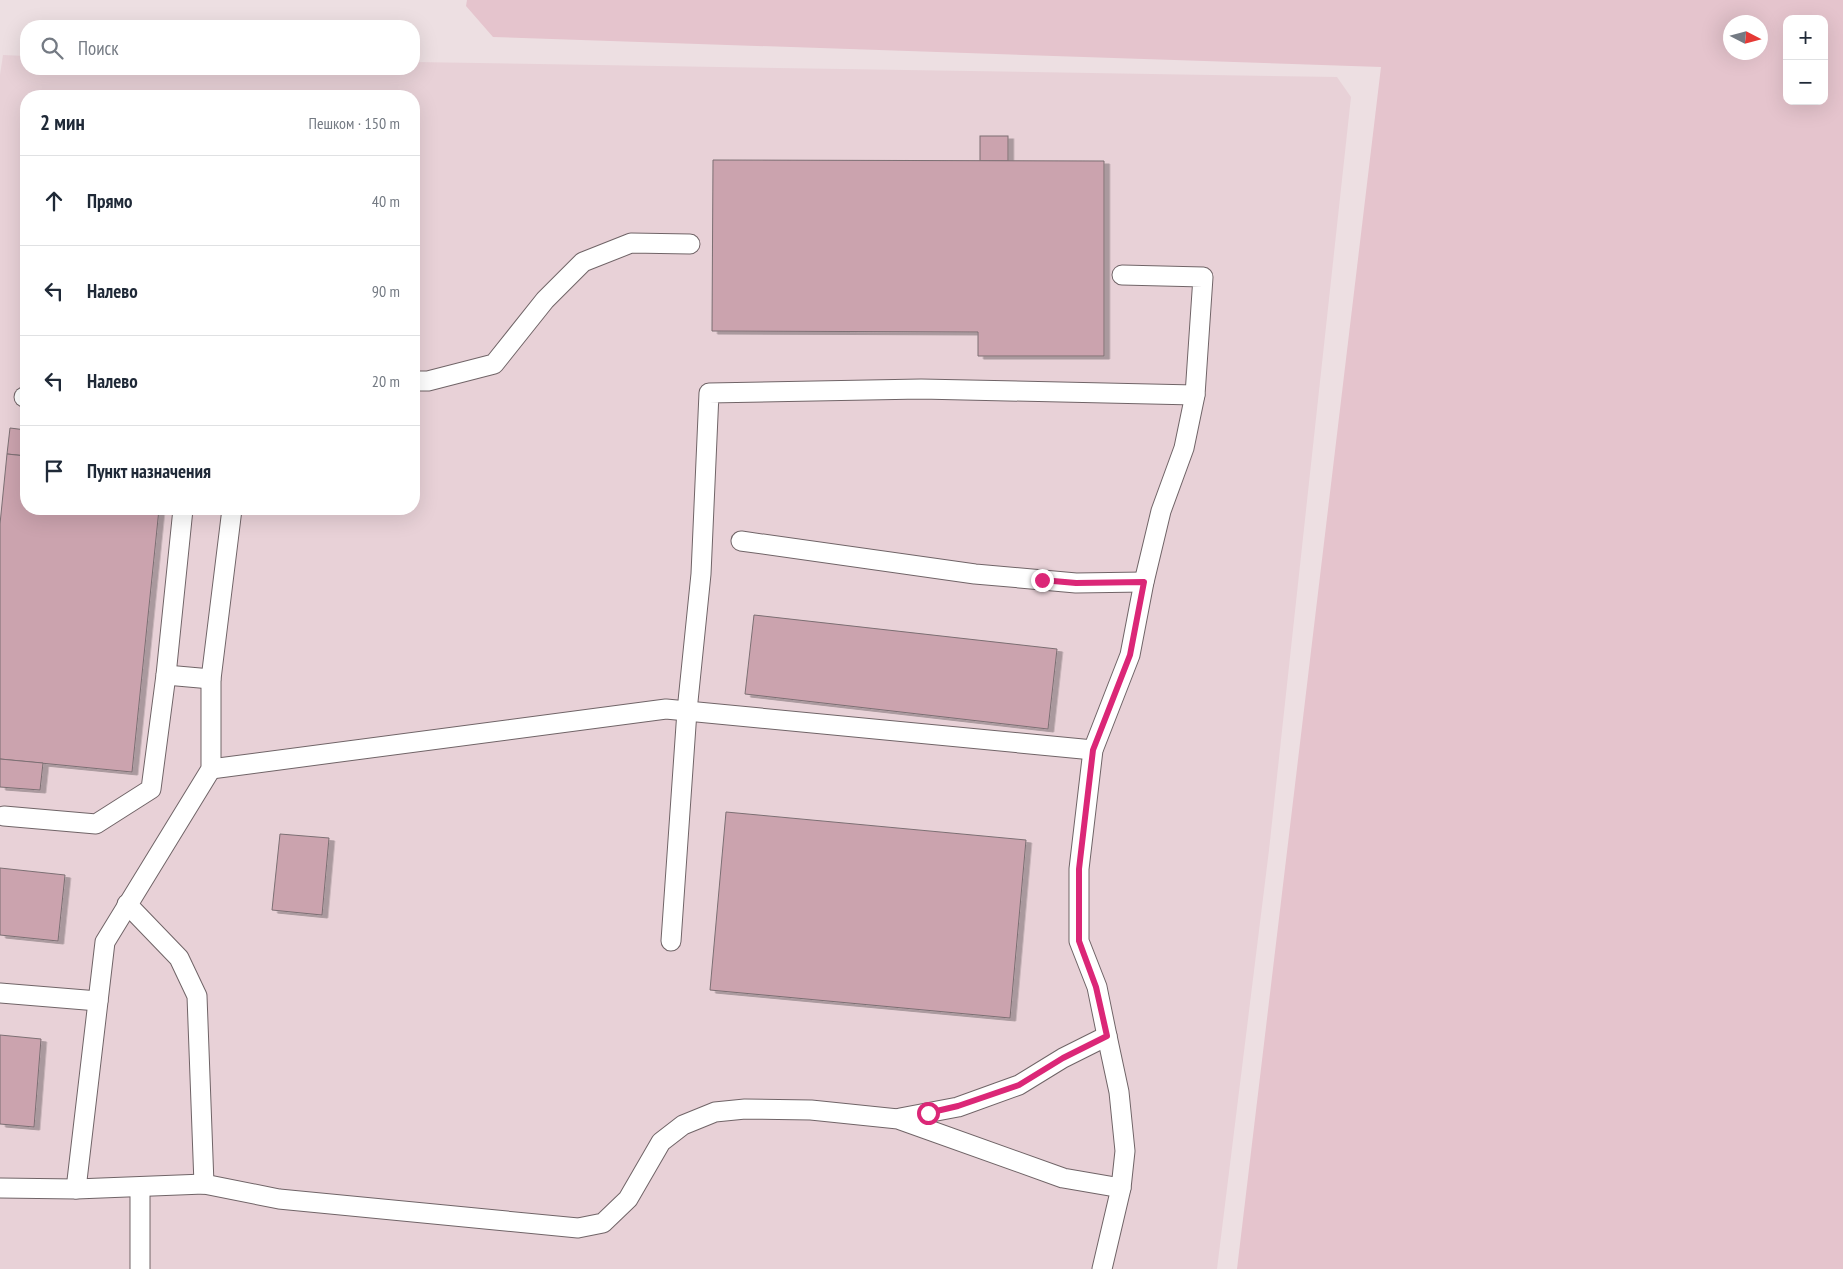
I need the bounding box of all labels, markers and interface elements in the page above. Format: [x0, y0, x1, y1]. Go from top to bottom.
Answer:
north arrow [1723, 15, 1768, 60]
map controls [1783, 15, 1828, 105]
button: + [1783, 15, 1828, 60]
search box [20, 20, 420, 75]
icon: search [38, 34, 66, 62]
text: Поиск [78, 36, 119, 60]
button: − [1783, 60, 1828, 105]
text: 2 мин [40, 109, 85, 136]
text: Пешком · 150 m [309, 113, 400, 133]
icon: ahead [40, 187, 68, 215]
text: Прямо [87, 189, 132, 213]
text: 40 m [372, 191, 400, 211]
icon: left [40, 277, 68, 305]
text: Налево [87, 279, 138, 303]
text: 90 m [372, 281, 400, 301]
icon: left [40, 367, 68, 395]
text: Налево [87, 369, 138, 393]
text: 20 m [372, 371, 400, 391]
icon: arrive [40, 457, 68, 485]
text: Пункт назначения [87, 459, 211, 483]
route end [1031, 569, 1054, 592]
route start [917, 1102, 940, 1125]

